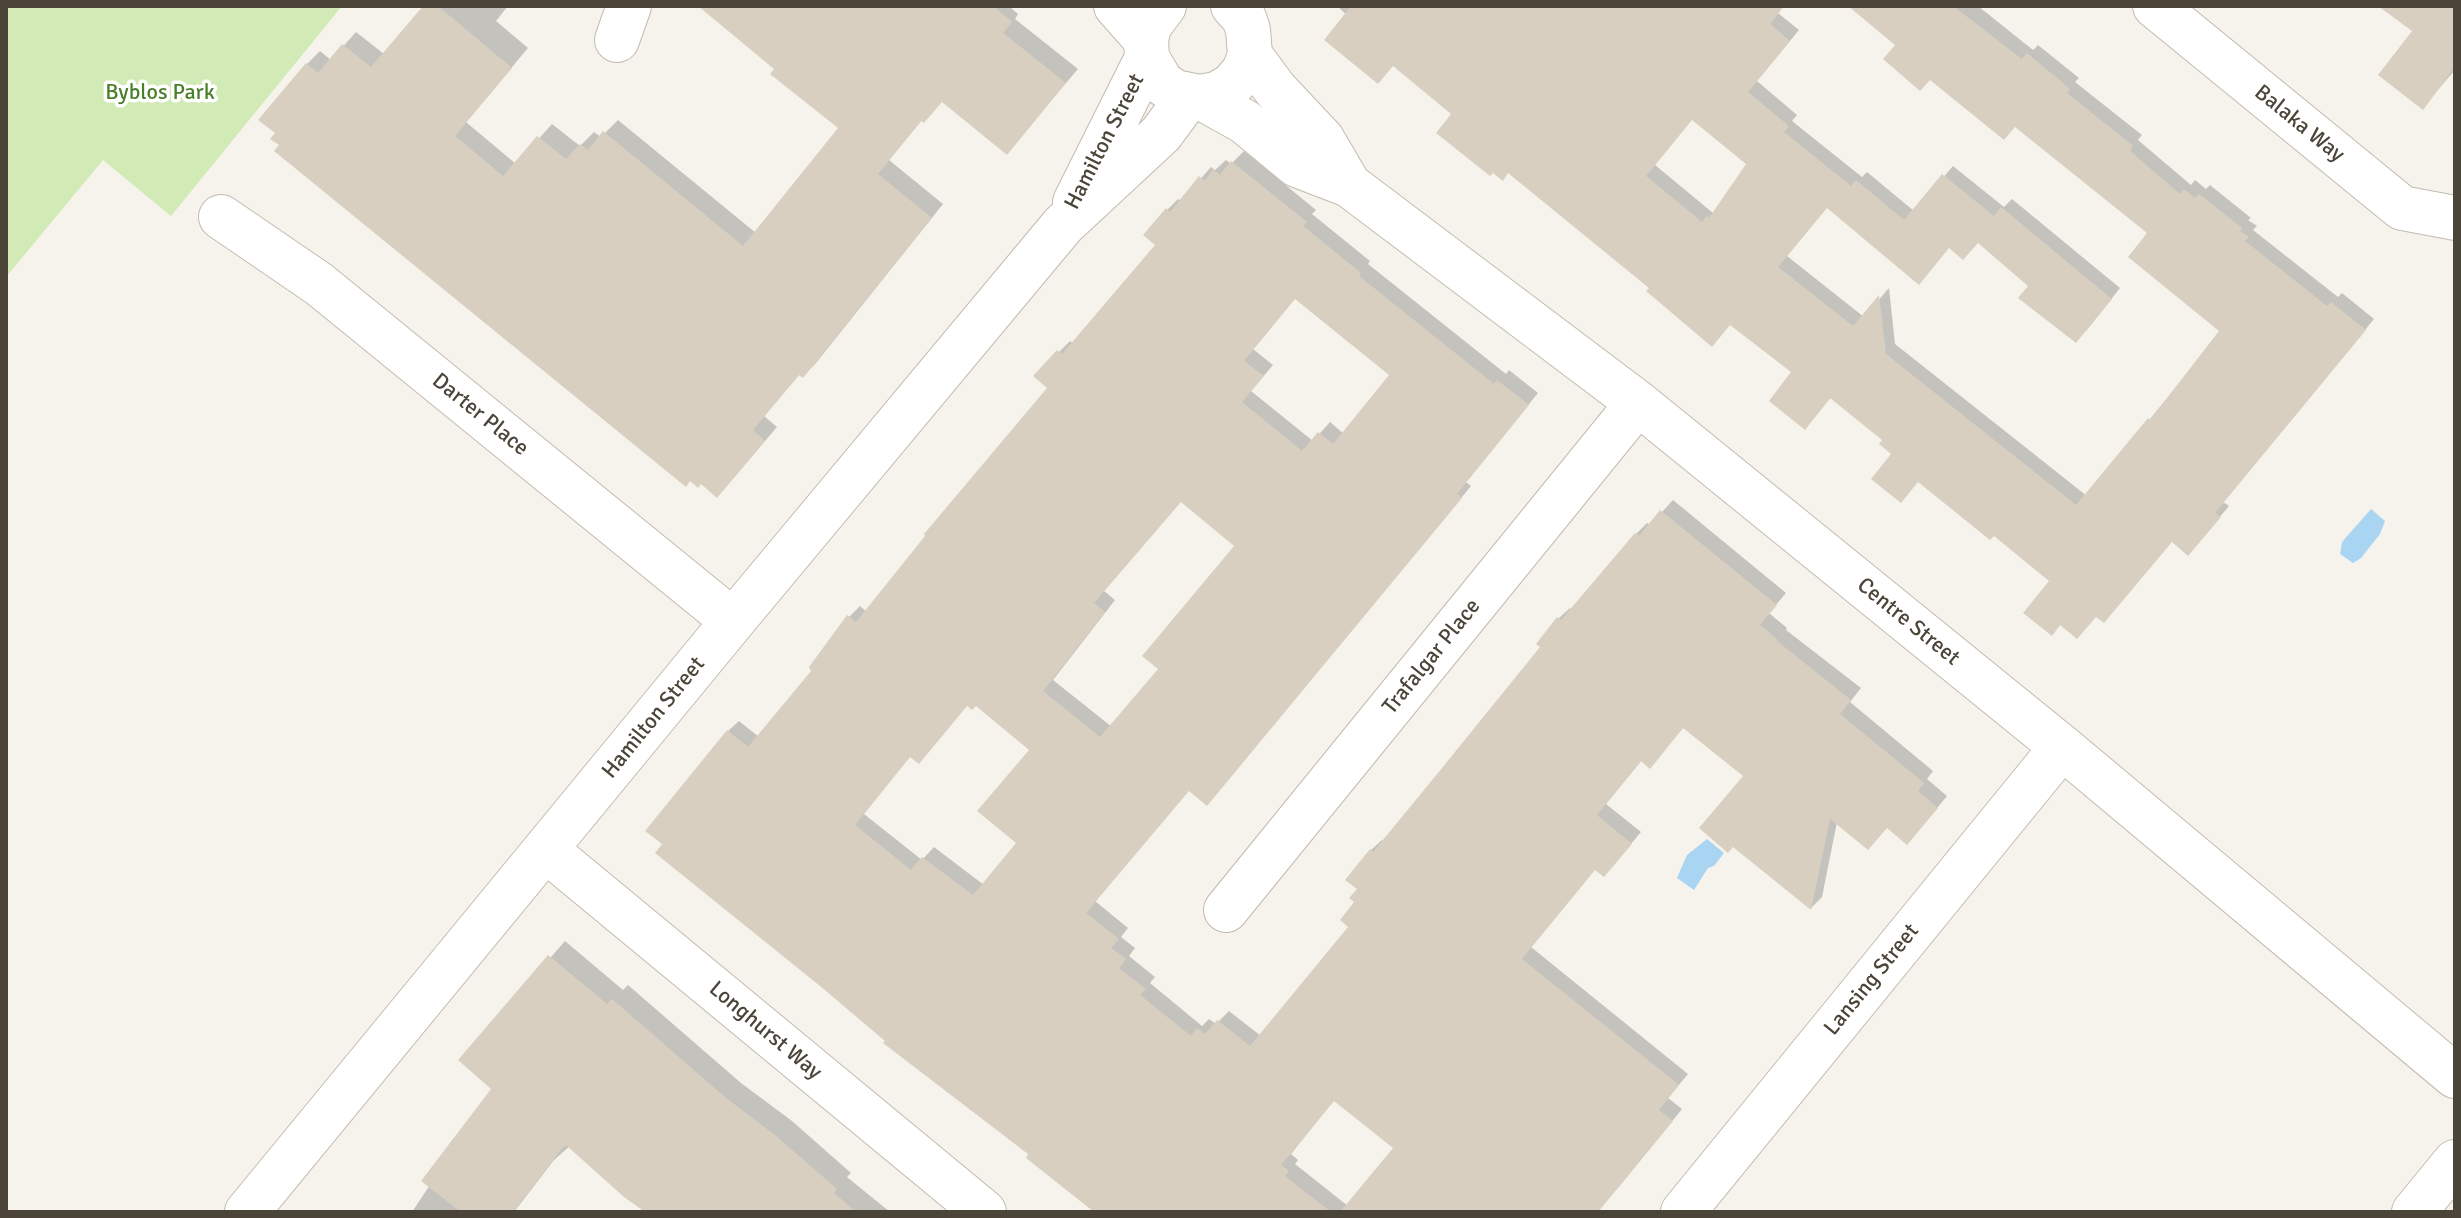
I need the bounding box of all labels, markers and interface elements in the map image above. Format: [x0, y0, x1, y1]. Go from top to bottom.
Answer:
street label: Hamilton Street [1059, 70, 1151, 214]
park label: Byblos Park [105, 80, 215, 106]
street label: Balaka Way [2249, 80, 2349, 168]
street label: Darter Place [426, 368, 534, 462]
street label: Centre Street [1851, 573, 1965, 671]
street label: Trafalgar Place [1377, 594, 1487, 720]
street label: Hamilton Street [597, 652, 711, 784]
street label: Lansing Street [1819, 919, 1925, 1041]
street label: Longhurst Way [703, 976, 827, 1086]

